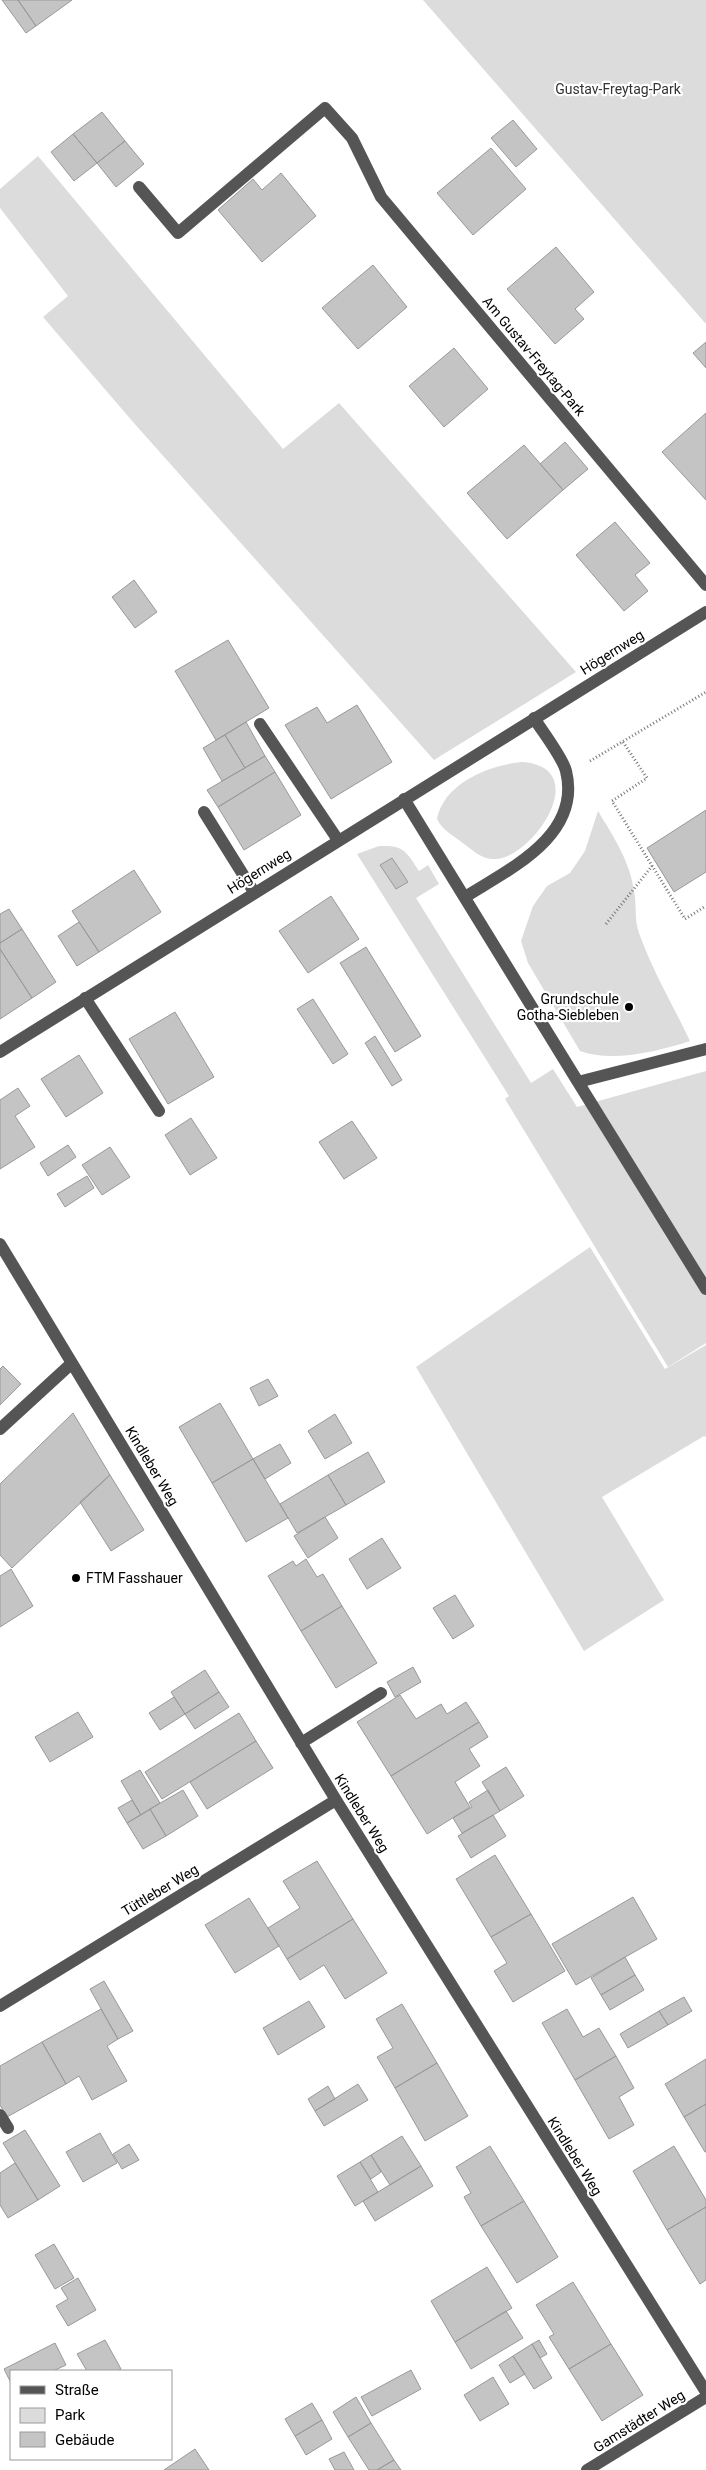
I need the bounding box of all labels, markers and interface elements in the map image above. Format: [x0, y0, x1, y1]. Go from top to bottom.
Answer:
park label: Gustav-Freytag-Park [555, 81, 682, 97]
street label: Am Gustav-Freytag-Park [480, 293, 589, 419]
street label: Högernweg [577, 626, 647, 678]
street label: Högernweg [224, 845, 294, 897]
place label: Grundschule Gotha-Siebleben [517, 991, 619, 1023]
marker: Grundschule Gotha-Siebleben [623, 1001, 635, 1013]
street label: Kindleber Weg [122, 1423, 182, 1509]
place label: FTM Fasshauer [86, 1570, 183, 1586]
marker: FTM Fasshauer [70, 1572, 82, 1584]
street label: Kindleber Weg [331, 1771, 393, 1855]
street label: Tüttleber Weg [119, 1861, 201, 1919]
street label: Kindleber Weg [544, 2114, 606, 2198]
legend [10, 2370, 172, 2460]
text: Straße [55, 2381, 99, 2399]
street label: Gamstädter Weg [590, 2387, 688, 2455]
text: Park [55, 2406, 86, 2424]
text: Gebäude [55, 2431, 114, 2449]

